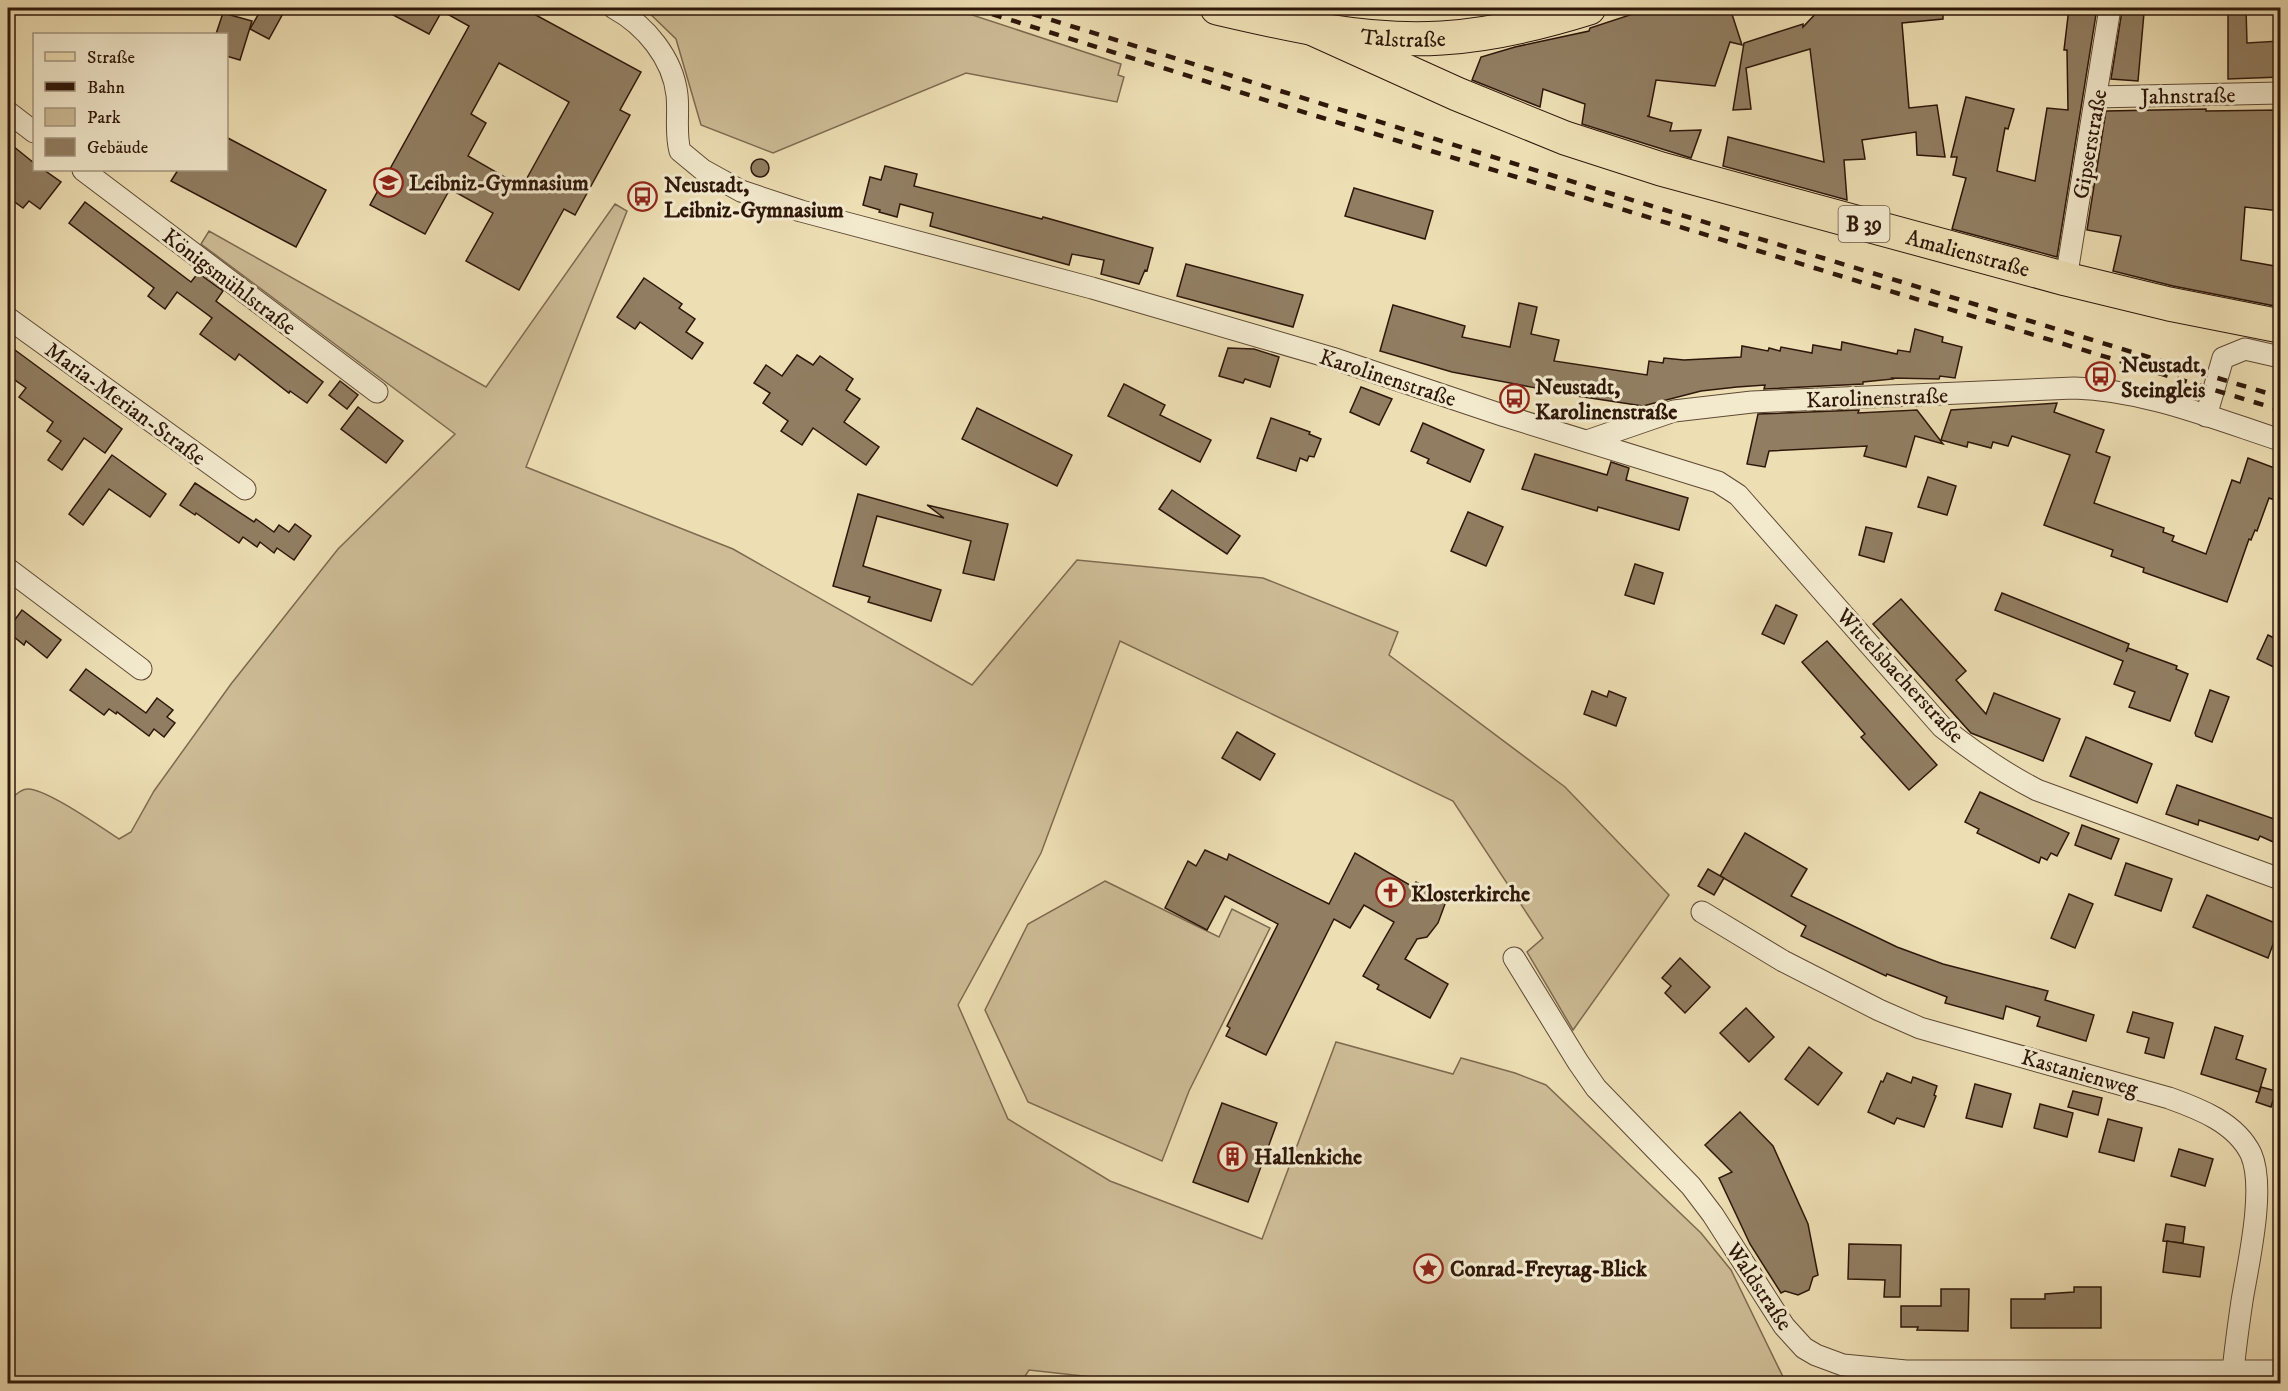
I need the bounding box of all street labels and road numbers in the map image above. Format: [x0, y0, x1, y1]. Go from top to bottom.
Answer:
street label: Talstraße [1359, 24, 1447, 54]
street label: Jahnstraße [2138, 82, 2236, 111]
street label: Gipserstraße [2068, 87, 2113, 201]
road number: B 39 [1838, 206, 1890, 242]
street label: Königsmühlstraße [157, 223, 301, 341]
street label: Amalienstraße [1903, 224, 2033, 284]
street label: Maria-Merian-Straße [39, 337, 211, 472]
street label: Karolinenstraße [1316, 344, 1459, 413]
street label: Karolinenstraße [1805, 383, 1949, 414]
street label: Wittelsbacherstraße [1830, 602, 1969, 749]
street label: Kastanienweg [2018, 1044, 2141, 1103]
street label: Waldstraße [1719, 1237, 1798, 1336]

